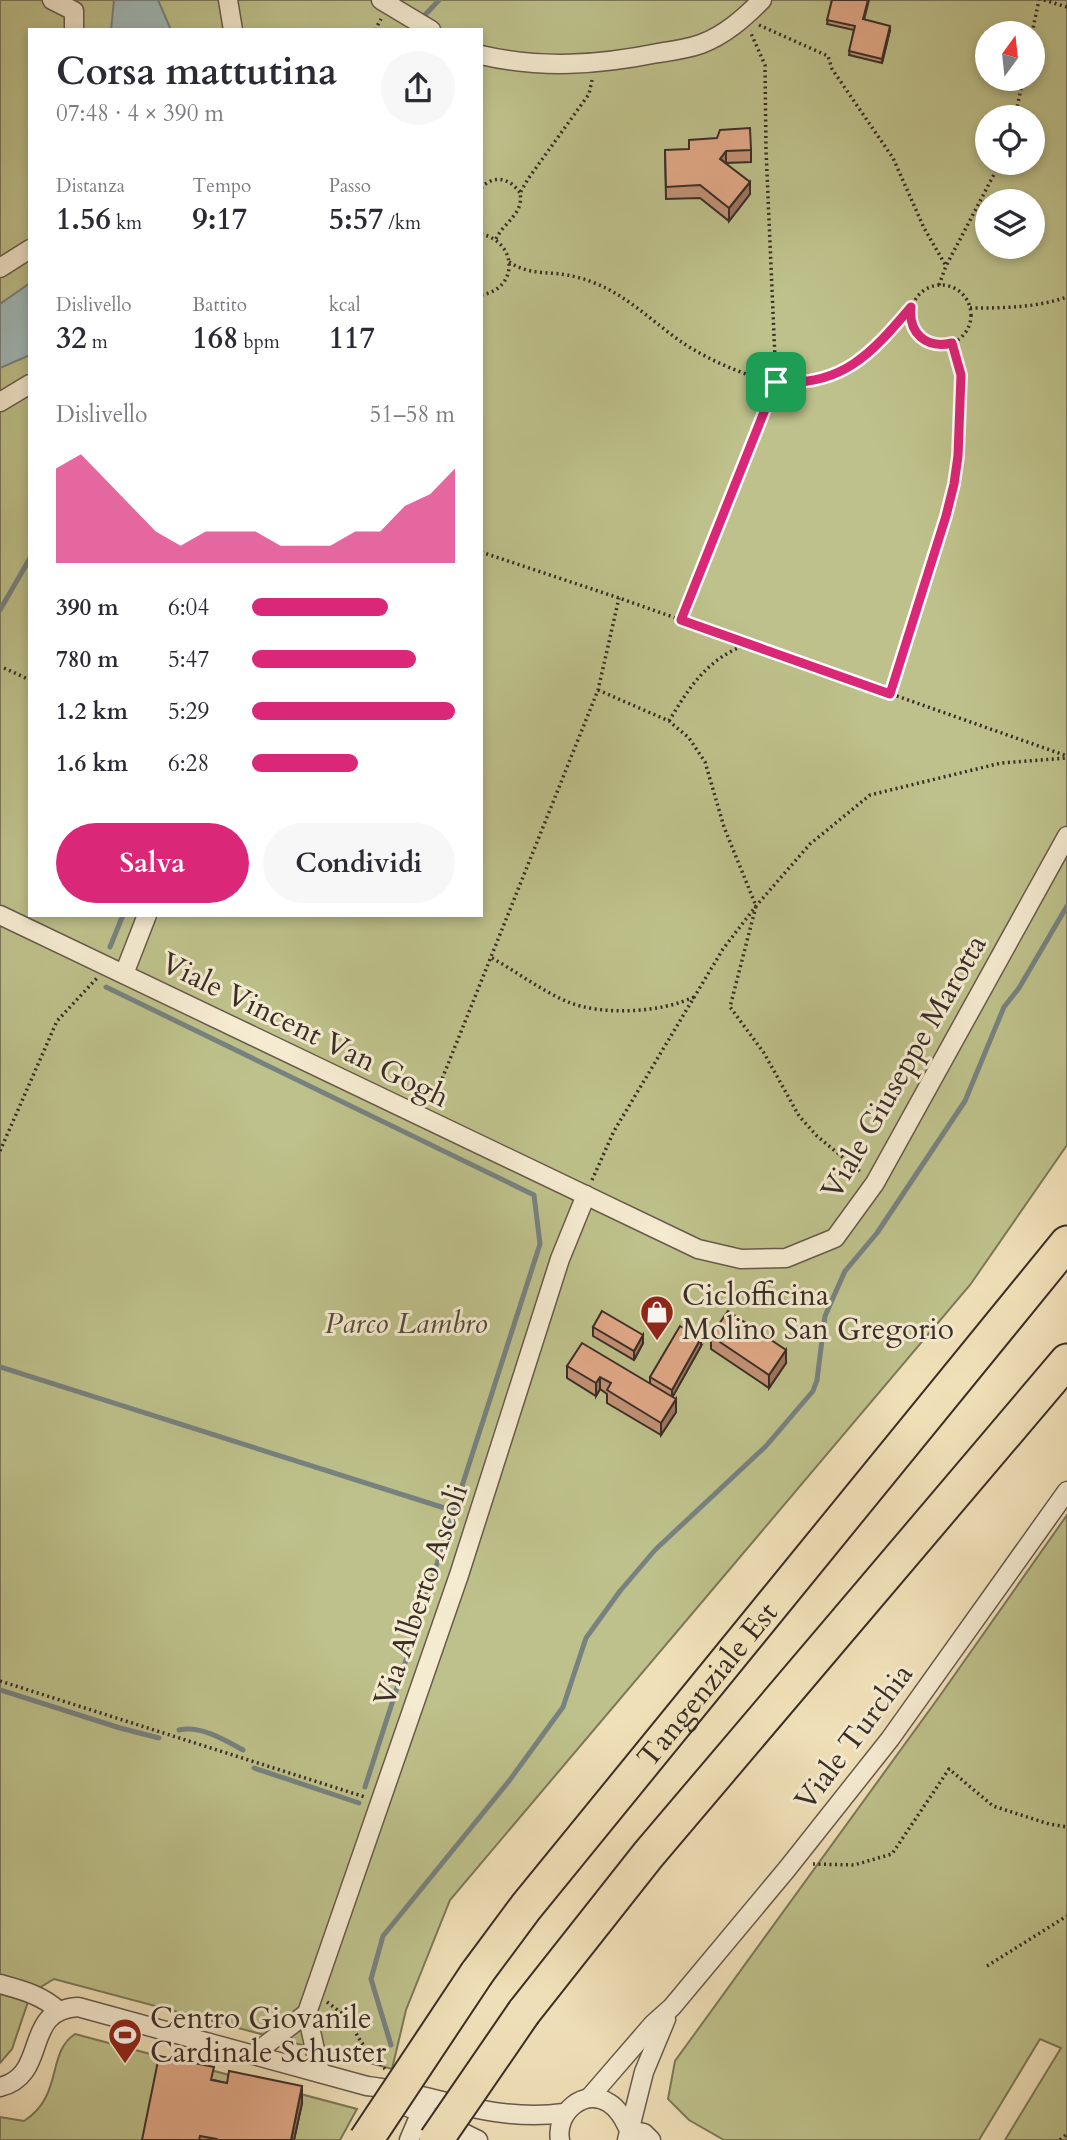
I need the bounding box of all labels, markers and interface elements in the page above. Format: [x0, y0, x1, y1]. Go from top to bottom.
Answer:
north arrow [975, 21, 1045, 91]
map controls [975, 21, 1045, 259]
text: Corsa mattutina [56, 46, 337, 98]
button: share [381, 51, 455, 125]
text: 07:48 · 4 × 390 m [56, 98, 224, 129]
button: locate [975, 105, 1045, 175]
text: Distanza [56, 173, 125, 199]
text: Tempo [192, 173, 251, 199]
text: Passo [329, 173, 371, 199]
button: layers [975, 189, 1045, 259]
text: 1.56 [56, 199, 111, 240]
text: 9:17 [192, 199, 247, 240]
text: 5:57 [329, 199, 383, 240]
text: km [111, 210, 142, 236]
text: /km [383, 210, 421, 236]
text: Dislivello [56, 292, 132, 318]
text: Battito [192, 292, 247, 318]
text: kcal [329, 292, 361, 318]
text: 32 [56, 318, 87, 359]
text: 168 [192, 318, 238, 359]
text: 117 [329, 318, 375, 359]
text: m [87, 329, 108, 355]
text: bpm [238, 329, 280, 355]
pin [746, 352, 806, 412]
icon: arrive [757, 363, 795, 401]
text: Dislivello [56, 399, 147, 430]
text: 51–58 m [370, 399, 455, 430]
text: 390 m [56, 592, 119, 623]
text: 6:04 [168, 592, 209, 623]
text: 780 m [56, 644, 119, 675]
text: 5:47 [168, 644, 209, 675]
text: 1.2 km [56, 696, 128, 727]
text: 5:29 [168, 696, 209, 727]
text: 1.6 km [56, 748, 128, 779]
text: 6:28 [168, 748, 209, 779]
button: Salva [56, 823, 249, 903]
button: Condividi [263, 823, 455, 903]
street label: Viale Giuseppe Marotta [812, 927, 997, 1207]
street label: Viale Vincent Van Gogh [154, 942, 456, 1118]
place label: Ciclofficina Molino San Gregorio [682, 1275, 954, 1350]
shop icon: Ciclofficina Molino San Gregorio [638, 1293, 676, 1342]
park label: Parco Lambro [324, 1303, 488, 1344]
street label: Via Alberto Ascoli [364, 1479, 478, 1711]
street label: Tangenziale Est [628, 1593, 787, 1776]
street label: Viale Turchia [785, 1655, 923, 1819]
place label: Centro Giovanile Cardinale Schuster [150, 1998, 386, 2073]
sports icon: Centro Giovanile Cardinale Schuster [106, 2016, 144, 2065]

